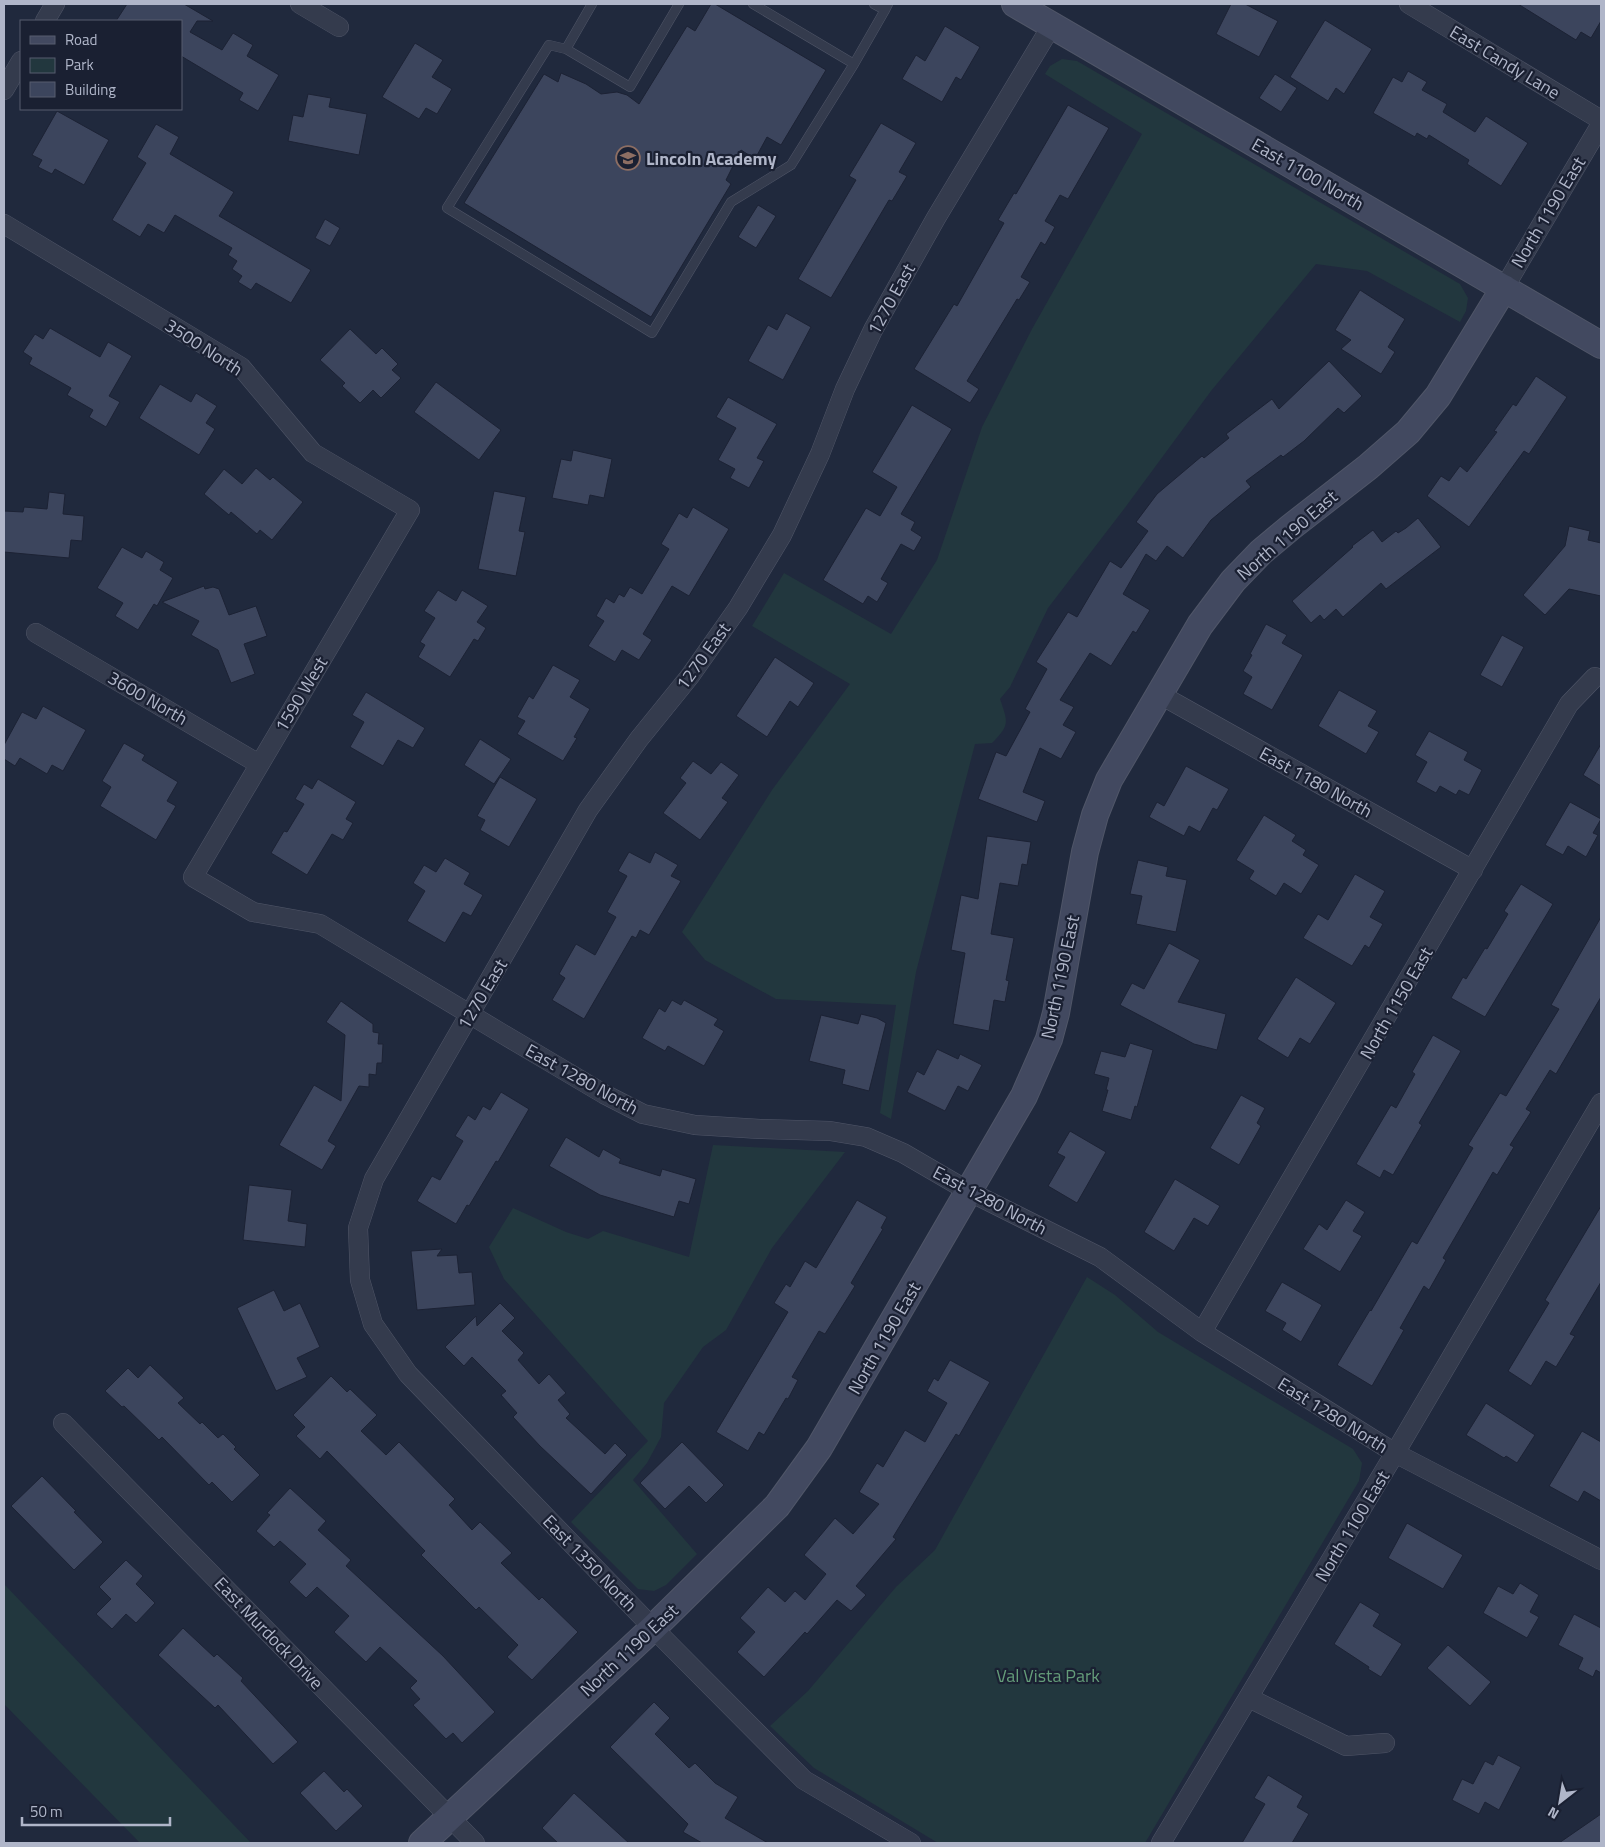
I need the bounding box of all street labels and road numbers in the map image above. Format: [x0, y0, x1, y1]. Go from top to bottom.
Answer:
street label: East Candy Lane [1445, 18, 1565, 106]
street label: East 1100 North [1247, 131, 1369, 217]
street label: North 1190 East [1504, 151, 1592, 273]
street label: 1270 East [860, 258, 922, 340]
street label: 3500 North [160, 312, 248, 382]
street label: North 1190 East [1231, 483, 1344, 586]
street label: 1270 East [669, 616, 737, 695]
street label: 1590 West [268, 651, 334, 737]
street label: 3600 North [103, 664, 193, 732]
street label: East 1180 North [1254, 740, 1378, 824]
street label: North 1190 East [1034, 912, 1086, 1041]
street label: North 1150 East [1353, 941, 1439, 1064]
street label: 1270 East [450, 953, 514, 1034]
street label: East 1280 North [520, 1037, 644, 1121]
street label: East 1280 North [928, 1159, 1052, 1241]
street label: North 1190 East [841, 1276, 927, 1399]
street label: East 1280 North [1273, 1370, 1393, 1460]
street label: North 1100 East [1308, 1465, 1396, 1587]
street label: East 1350 North [537, 1508, 643, 1618]
street label: East Murdock Drive [208, 1571, 330, 1695]
street label: North 1190 East [574, 1597, 685, 1703]

